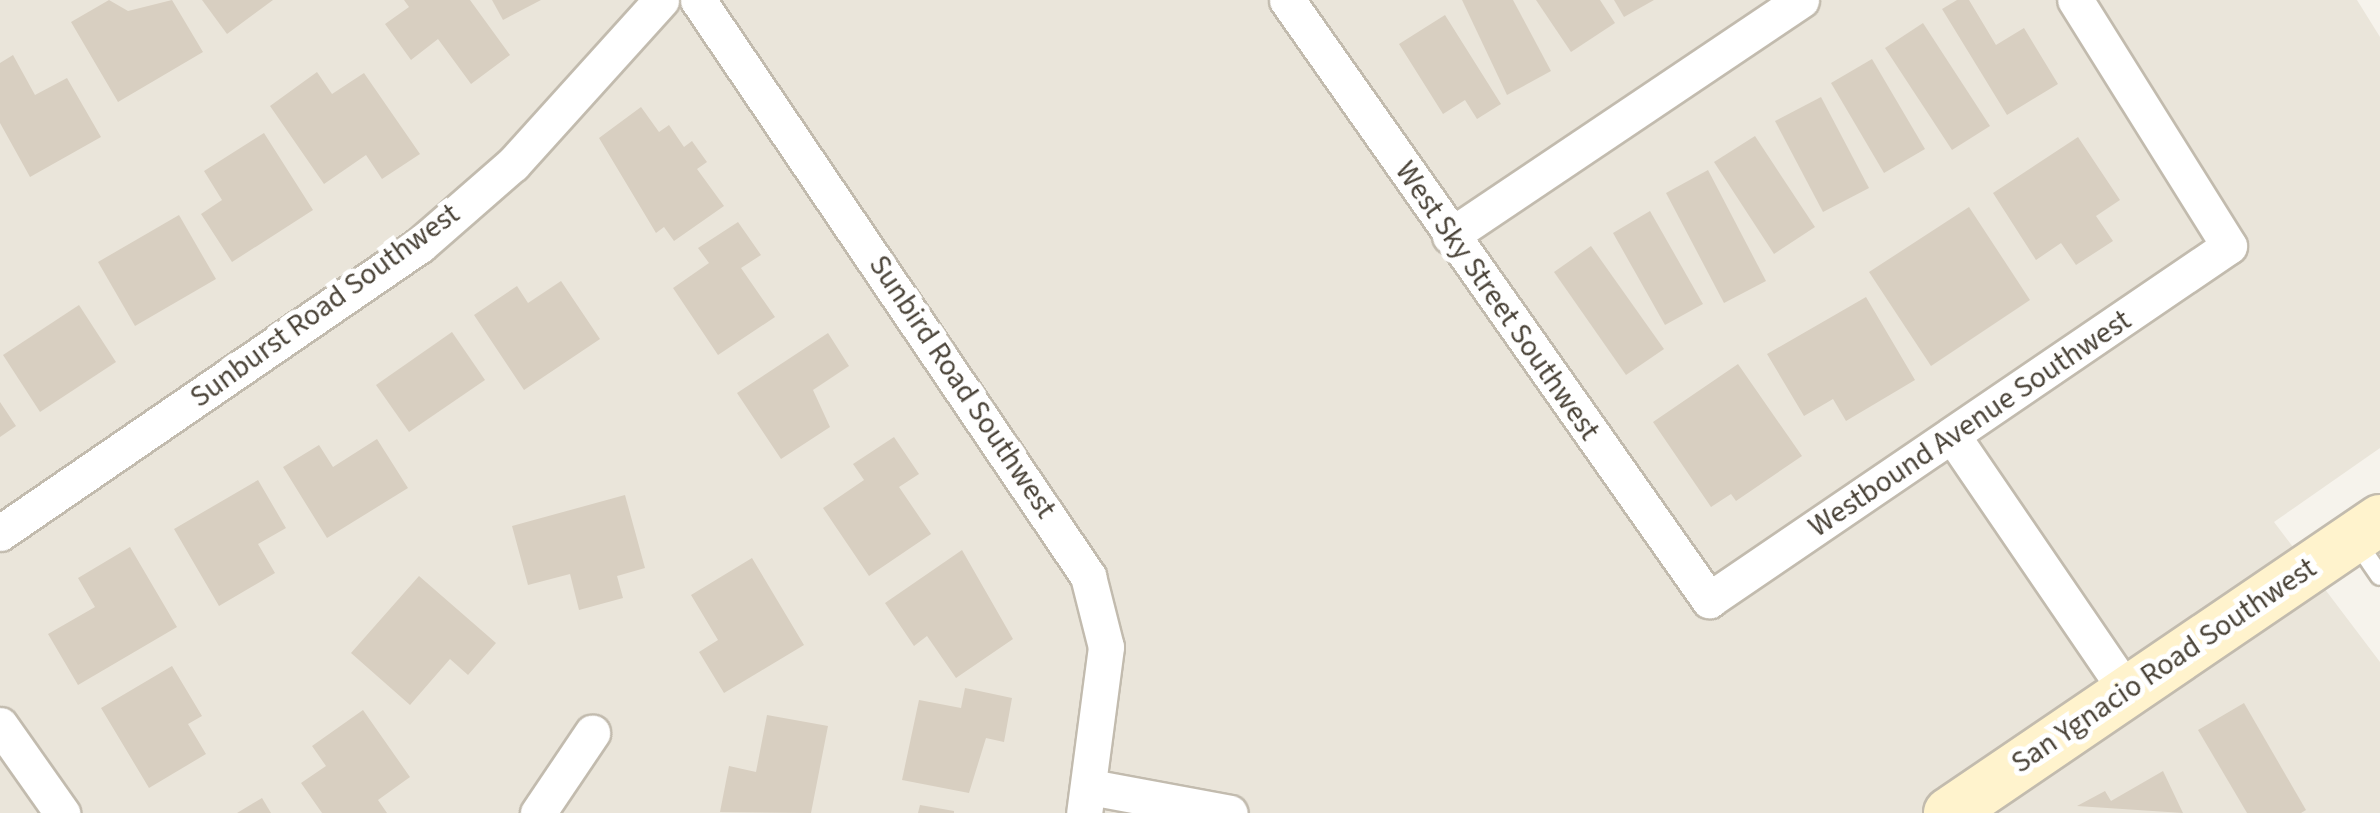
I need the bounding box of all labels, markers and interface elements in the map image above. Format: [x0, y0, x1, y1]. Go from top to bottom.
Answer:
street label: West Sky Street Southwest [1387, 155, 1607, 447]
street label: Sunburst Road Southwest [183, 196, 467, 416]
street label: Sunbird Road Southwest [861, 249, 1063, 525]
street label: Westbound Avenue Southwest [1802, 303, 2138, 545]
street label: San Ygnacio Road Southwest [2005, 550, 2323, 782]

